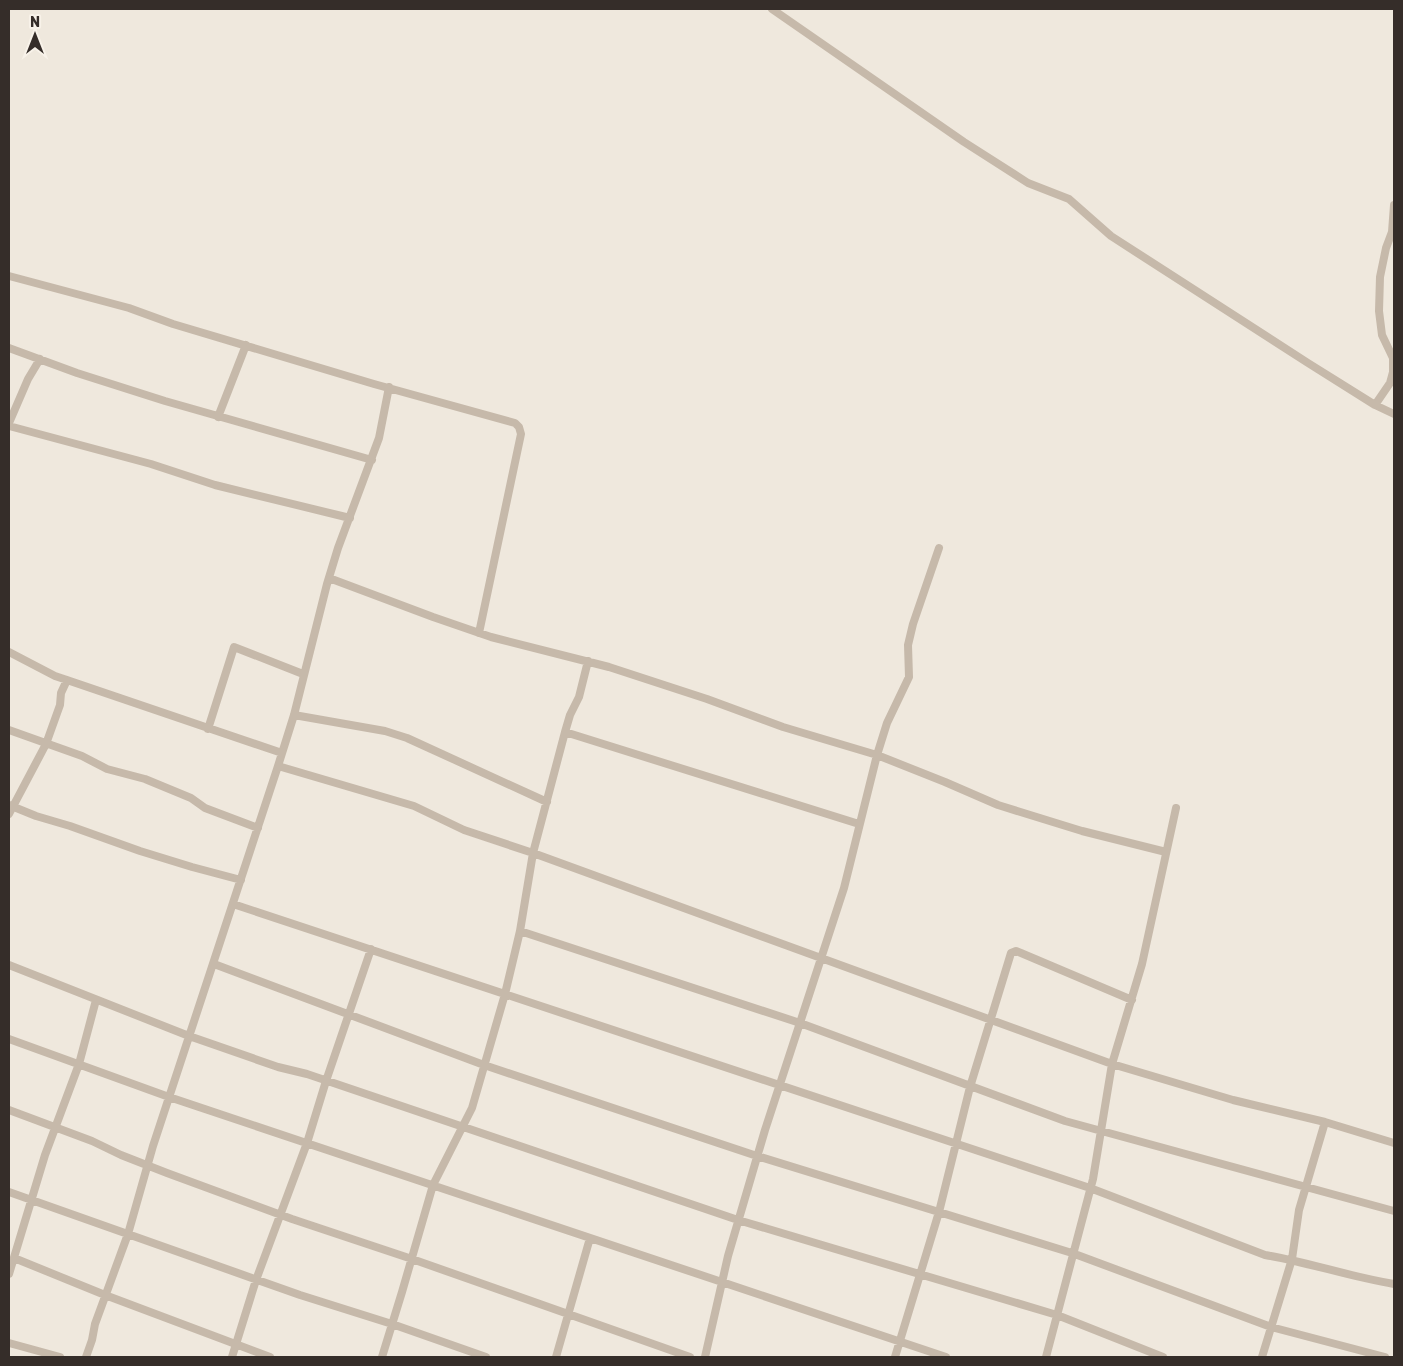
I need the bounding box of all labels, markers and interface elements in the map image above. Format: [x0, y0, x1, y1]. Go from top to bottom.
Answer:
north arrow [10, 10, 60, 60]
text: N [30, 14, 40, 31]

